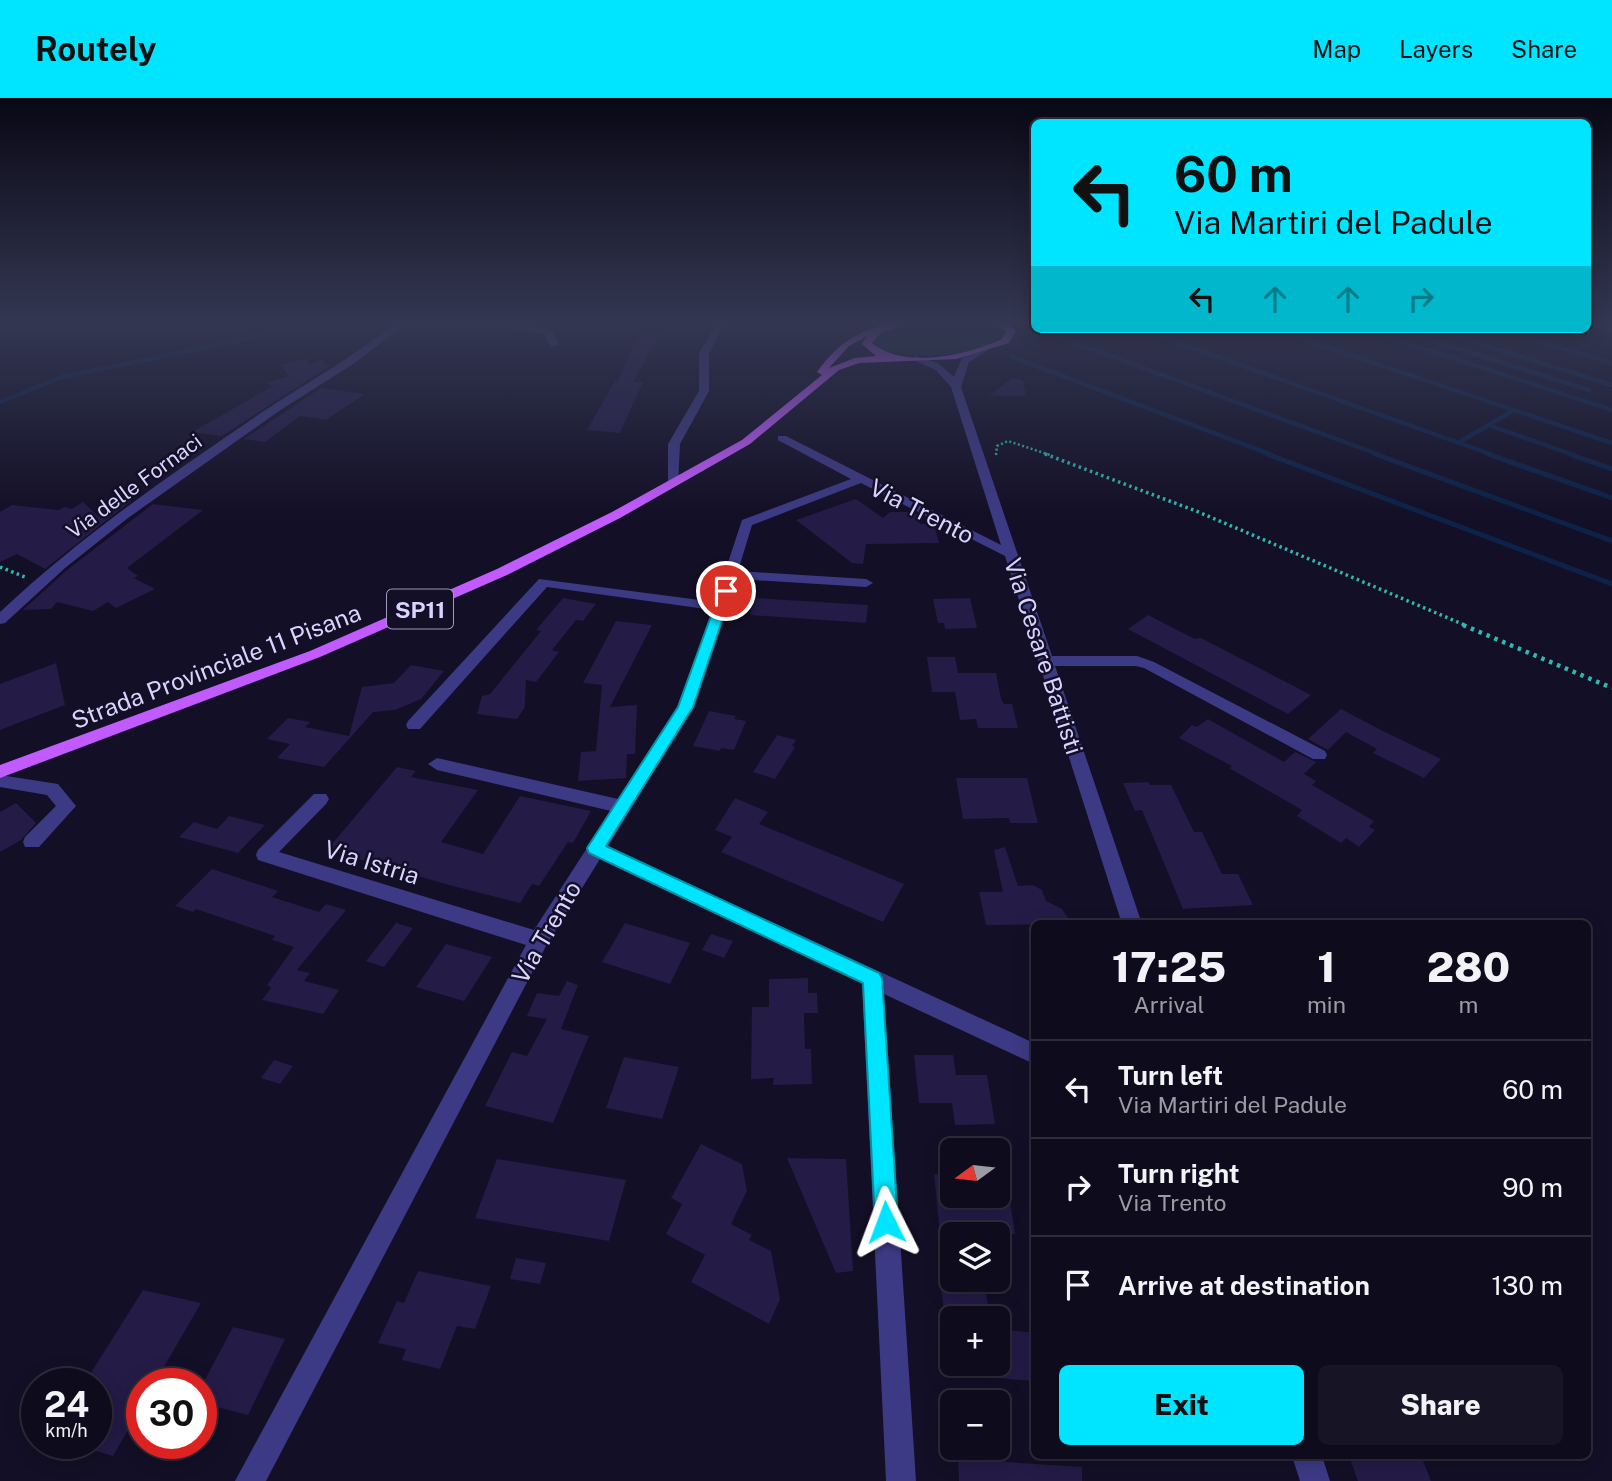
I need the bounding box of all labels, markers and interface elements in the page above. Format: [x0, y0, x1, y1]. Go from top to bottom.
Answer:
text: Routely [35, 30, 157, 68]
text: Map [1312, 35, 1361, 63]
text: Layers [1399, 35, 1473, 63]
text: Share [1511, 35, 1577, 63]
text: 60 m [1174, 145, 1293, 203]
icon: left [1059, 147, 1150, 238]
text: Via Martiri del Padule [1174, 204, 1493, 241]
icon: left [1183, 280, 1221, 318]
icon: ahead [1256, 280, 1294, 318]
icon: ahead [1329, 280, 1367, 318]
icon: right [1402, 280, 1440, 318]
street label: Via delle Fornaci [61, 428, 207, 544]
street label: Via Trento [865, 473, 979, 549]
street label: Via Cesare Battisti [999, 554, 1089, 758]
pin [696, 561, 756, 621]
icon: arrive [707, 572, 745, 610]
road number: SP11 [387, 589, 453, 628]
street label: Strada Provinciale 11 Pisana [67, 598, 365, 734]
street label: Via Istria [321, 834, 423, 890]
street label: Via Trento [506, 876, 586, 988]
text: 17:25 [1112, 942, 1226, 991]
text: 1 [1317, 942, 1336, 991]
text: 280 [1427, 942, 1510, 991]
text: Arrival [1133, 991, 1205, 1018]
text: min [1307, 991, 1346, 1018]
text: m [1459, 991, 1478, 1018]
text: Turn left [1118, 1060, 1223, 1091]
icon: left [1059, 1070, 1097, 1108]
text: 60 m [1502, 1074, 1563, 1105]
text: Via Martiri del Padule [1118, 1091, 1347, 1118]
north arrow [940, 1138, 1010, 1208]
map controls [940, 1138, 1010, 1460]
text: Turn right [1118, 1158, 1240, 1189]
icon: right [1059, 1168, 1097, 1206]
text: 90 m [1502, 1172, 1563, 1203]
position arrow [849, 1185, 923, 1259]
text: Via Trento [1118, 1189, 1227, 1216]
button: layers [940, 1222, 1010, 1292]
icon: arrive [1059, 1266, 1097, 1304]
text: Arrive at destination [1118, 1270, 1370, 1301]
text: 130 m [1491, 1270, 1563, 1301]
button: + [940, 1306, 1010, 1376]
button: Exit [1059, 1365, 1304, 1445]
button: Share [1318, 1365, 1563, 1445]
speed limit sign: 30 [126, 1368, 217, 1459]
text: 24 [44, 1384, 89, 1425]
button: − [940, 1390, 1010, 1460]
text: km/h [45, 1420, 88, 1441]

